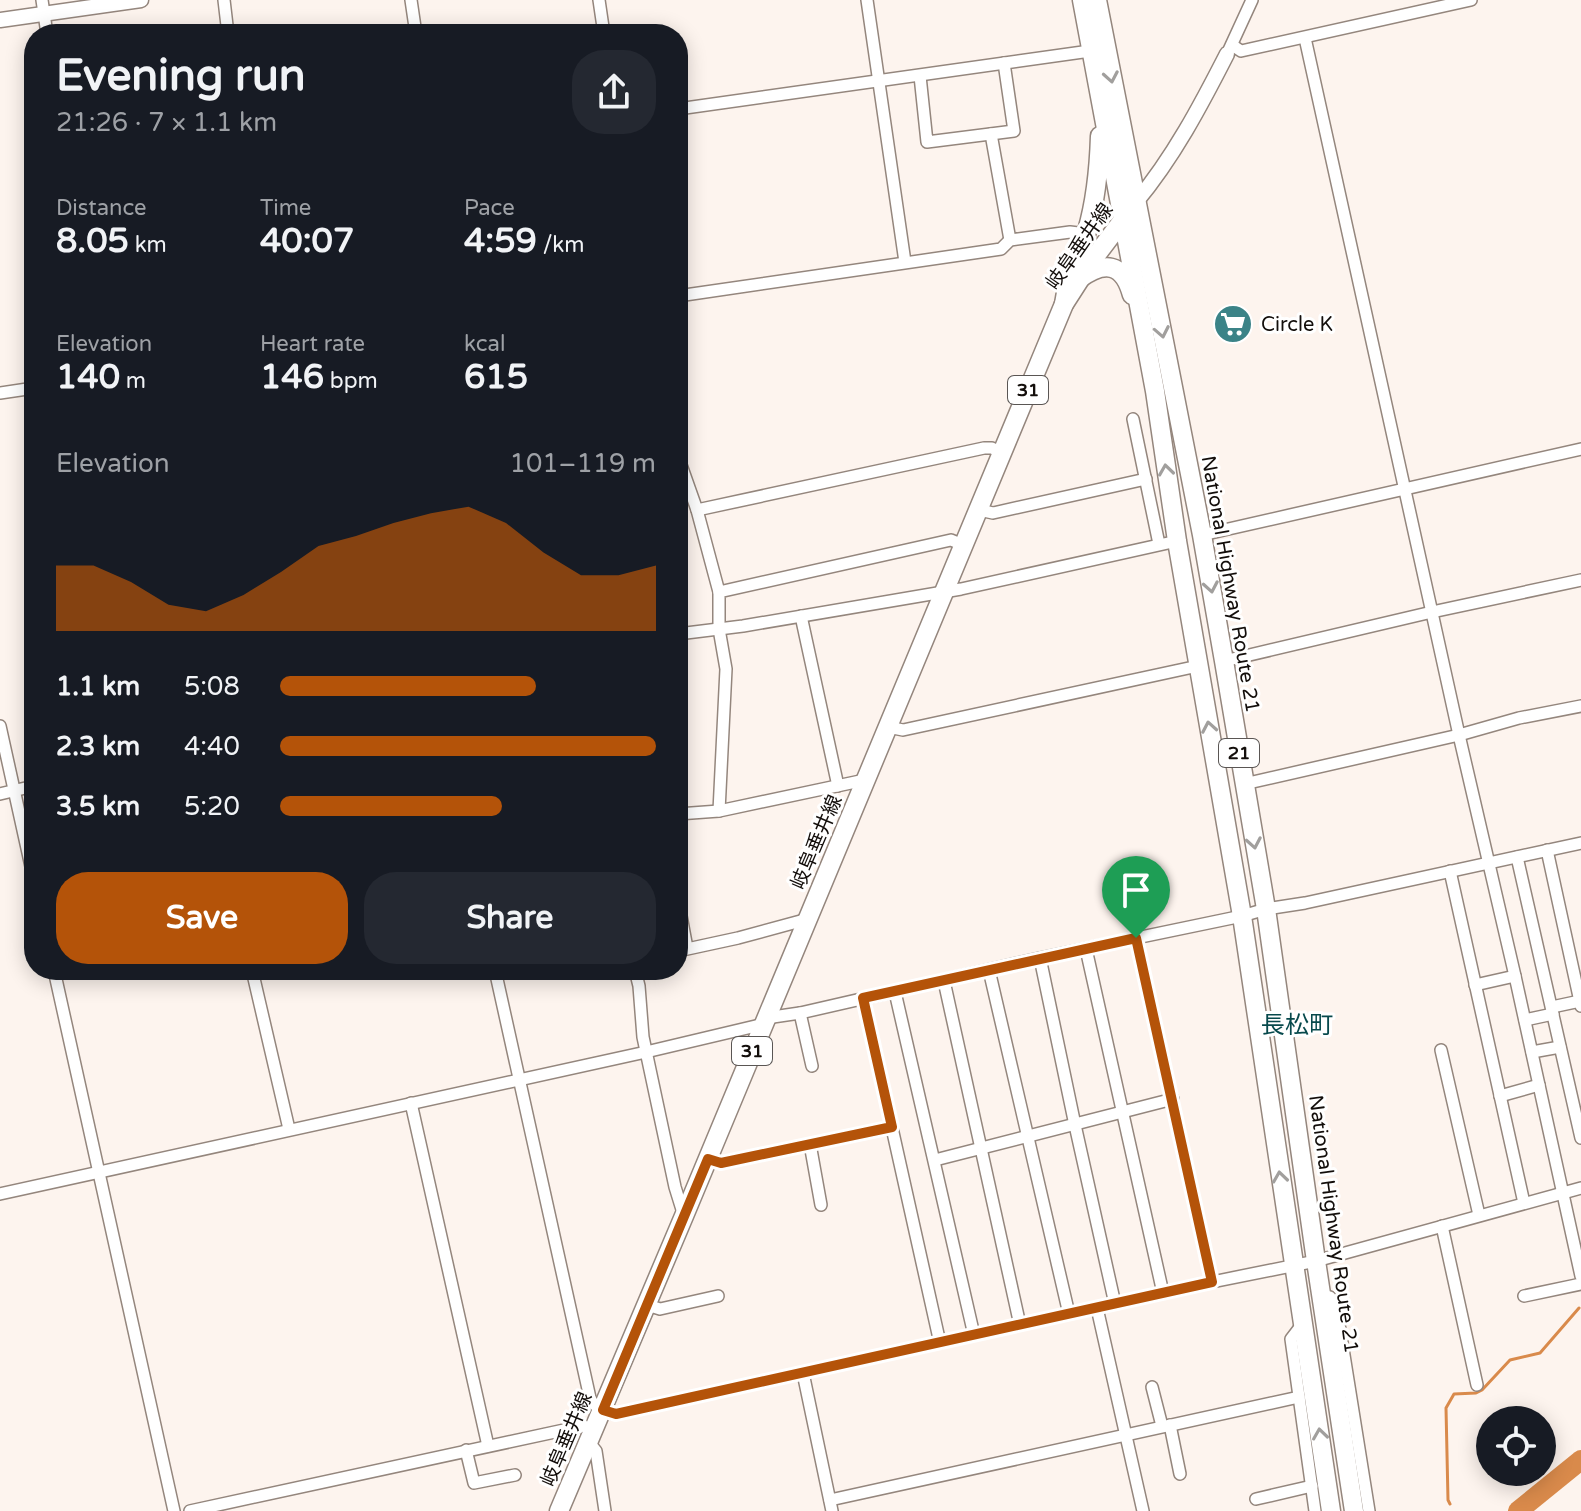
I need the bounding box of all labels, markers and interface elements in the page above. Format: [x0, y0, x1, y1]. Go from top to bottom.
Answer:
text: Evening run [56, 50, 305, 103]
button: share [572, 50, 656, 134]
one-way arrow [1102, 70, 1119, 83]
text: 21:26 · 7 × 1.1 km [56, 107, 277, 138]
text: Distance [56, 195, 147, 221]
text: Time [260, 195, 311, 221]
text: Pace [464, 195, 515, 221]
street label: 岐阜垂井線 [1041, 199, 1118, 294]
text: 8.05 [56, 221, 129, 262]
text: 40:07 [260, 221, 354, 262]
text: 4:59 [464, 221, 537, 262]
text: km [129, 232, 167, 258]
text: /km [537, 232, 585, 258]
supermarket icon: Circle K [1212, 303, 1254, 345]
place label: Circle K [1261, 313, 1333, 337]
one-way arrow [1153, 324, 1170, 338]
text: Elevation [56, 331, 152, 357]
text: Heart rate [260, 331, 365, 357]
text: kcal [464, 331, 505, 357]
text: 140 [56, 357, 120, 398]
text: 146 [260, 357, 324, 398]
text: 615 [464, 357, 528, 398]
text: m [120, 368, 146, 394]
text: bpm [324, 368, 378, 394]
road number: 31 [1008, 376, 1048, 404]
text: Elevation [56, 448, 170, 479]
text: 101–119 m [510, 448, 656, 479]
street label: National Highway Route 21 [1196, 454, 1264, 714]
one-way arrow [1158, 463, 1175, 477]
one-way arrow [1201, 580, 1218, 594]
text: 1.1 km [56, 671, 140, 702]
text: 5:08 [184, 671, 240, 702]
one-way arrow [1201, 720, 1218, 733]
text: 2.3 km [56, 731, 140, 762]
text: 4:40 [184, 731, 240, 762]
road number: 21 [1219, 739, 1259, 767]
text: 3.5 km [56, 791, 140, 822]
text: 5:20 [184, 791, 240, 822]
street label: 岐阜垂井線 [786, 792, 848, 893]
one-way arrow [1245, 837, 1262, 850]
pin [1102, 856, 1170, 938]
icon: arrive [1114, 868, 1158, 912]
button: Save [56, 872, 348, 964]
button: Share [364, 872, 656, 964]
district label: 長松町 [1261, 1011, 1333, 1040]
road number: 31 [732, 1037, 772, 1065]
street label: National Highway Route 21 [1303, 1094, 1363, 1355]
one-way arrow [1272, 1170, 1289, 1184]
street label: 岐阜垂井線 [536, 1389, 598, 1490]
map controls [1476, 1406, 1556, 1486]
button: locate [1476, 1406, 1556, 1486]
one-way arrow [1312, 1427, 1329, 1441]

